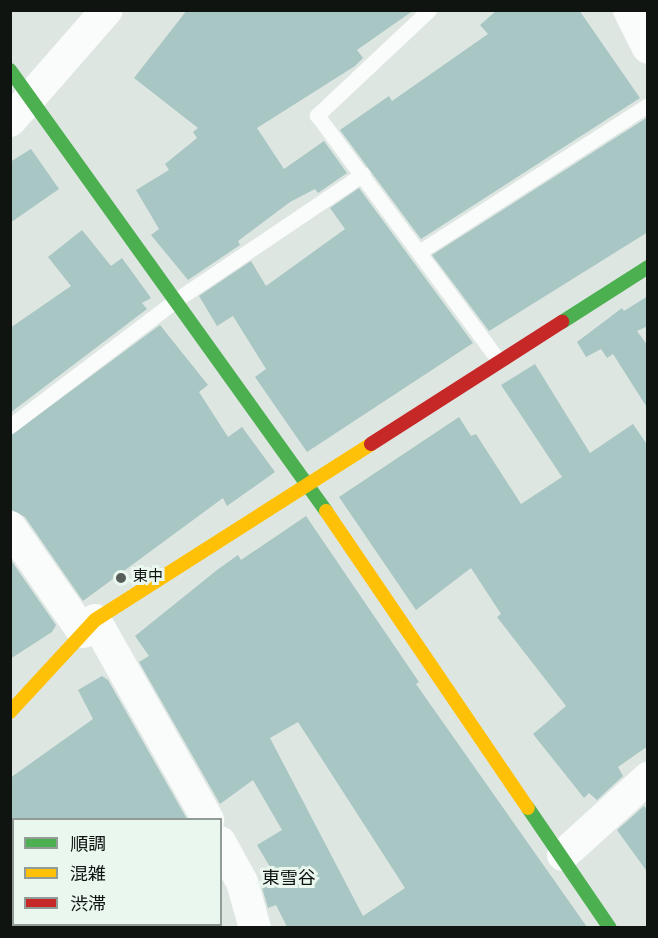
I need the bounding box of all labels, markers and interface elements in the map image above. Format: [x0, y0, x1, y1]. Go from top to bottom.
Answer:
place label: 東中 [133, 569, 163, 587]
marker: 東中 [114, 571, 128, 585]
legend [12, 818, 222, 926]
text: 順調 [70, 834, 106, 857]
text: 混雑 [70, 864, 106, 887]
district label: 東雪谷 [262, 869, 316, 891]
text: 渋滞 [70, 894, 106, 917]

